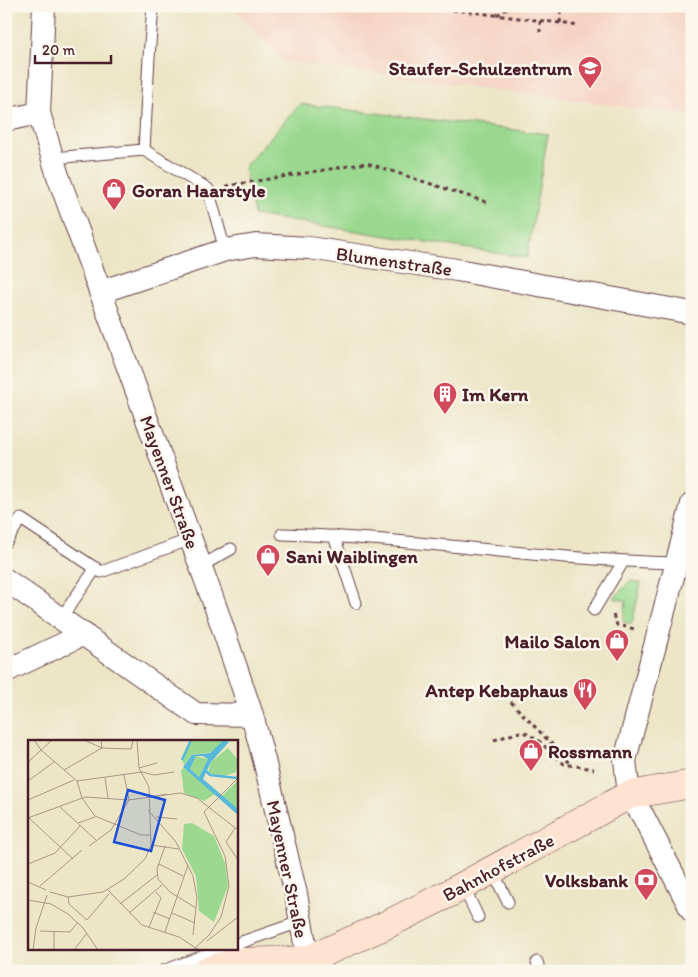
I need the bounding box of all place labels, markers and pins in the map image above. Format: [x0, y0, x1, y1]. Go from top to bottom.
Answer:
school or university icon: Staufer-Schulzentrum [577, 55, 603, 89]
place label: Staufer-Schulzentrum [389, 57, 573, 80]
shop icon: Goran Haarstyle [101, 177, 127, 211]
place label: Goran Haarstyle [132, 179, 266, 202]
building icon: Im Kern [432, 381, 458, 415]
place label: Im Kern [462, 383, 529, 406]
shop icon: Sani Waiblingen [255, 543, 281, 577]
place label: Sani Waiblingen [286, 545, 418, 568]
shop icon: Mailo Salon [604, 628, 630, 662]
place label: Mailo Salon [505, 630, 600, 653]
restaurant icon: Antep Kebaphaus [572, 677, 598, 711]
place label: Antep Kebaphaus [424, 679, 569, 702]
shop icon: Rossmann [518, 738, 544, 772]
place label: Rossmann [548, 740, 633, 763]
bank icon: Volksbank [633, 867, 659, 901]
place label: Volksbank [545, 869, 628, 892]

